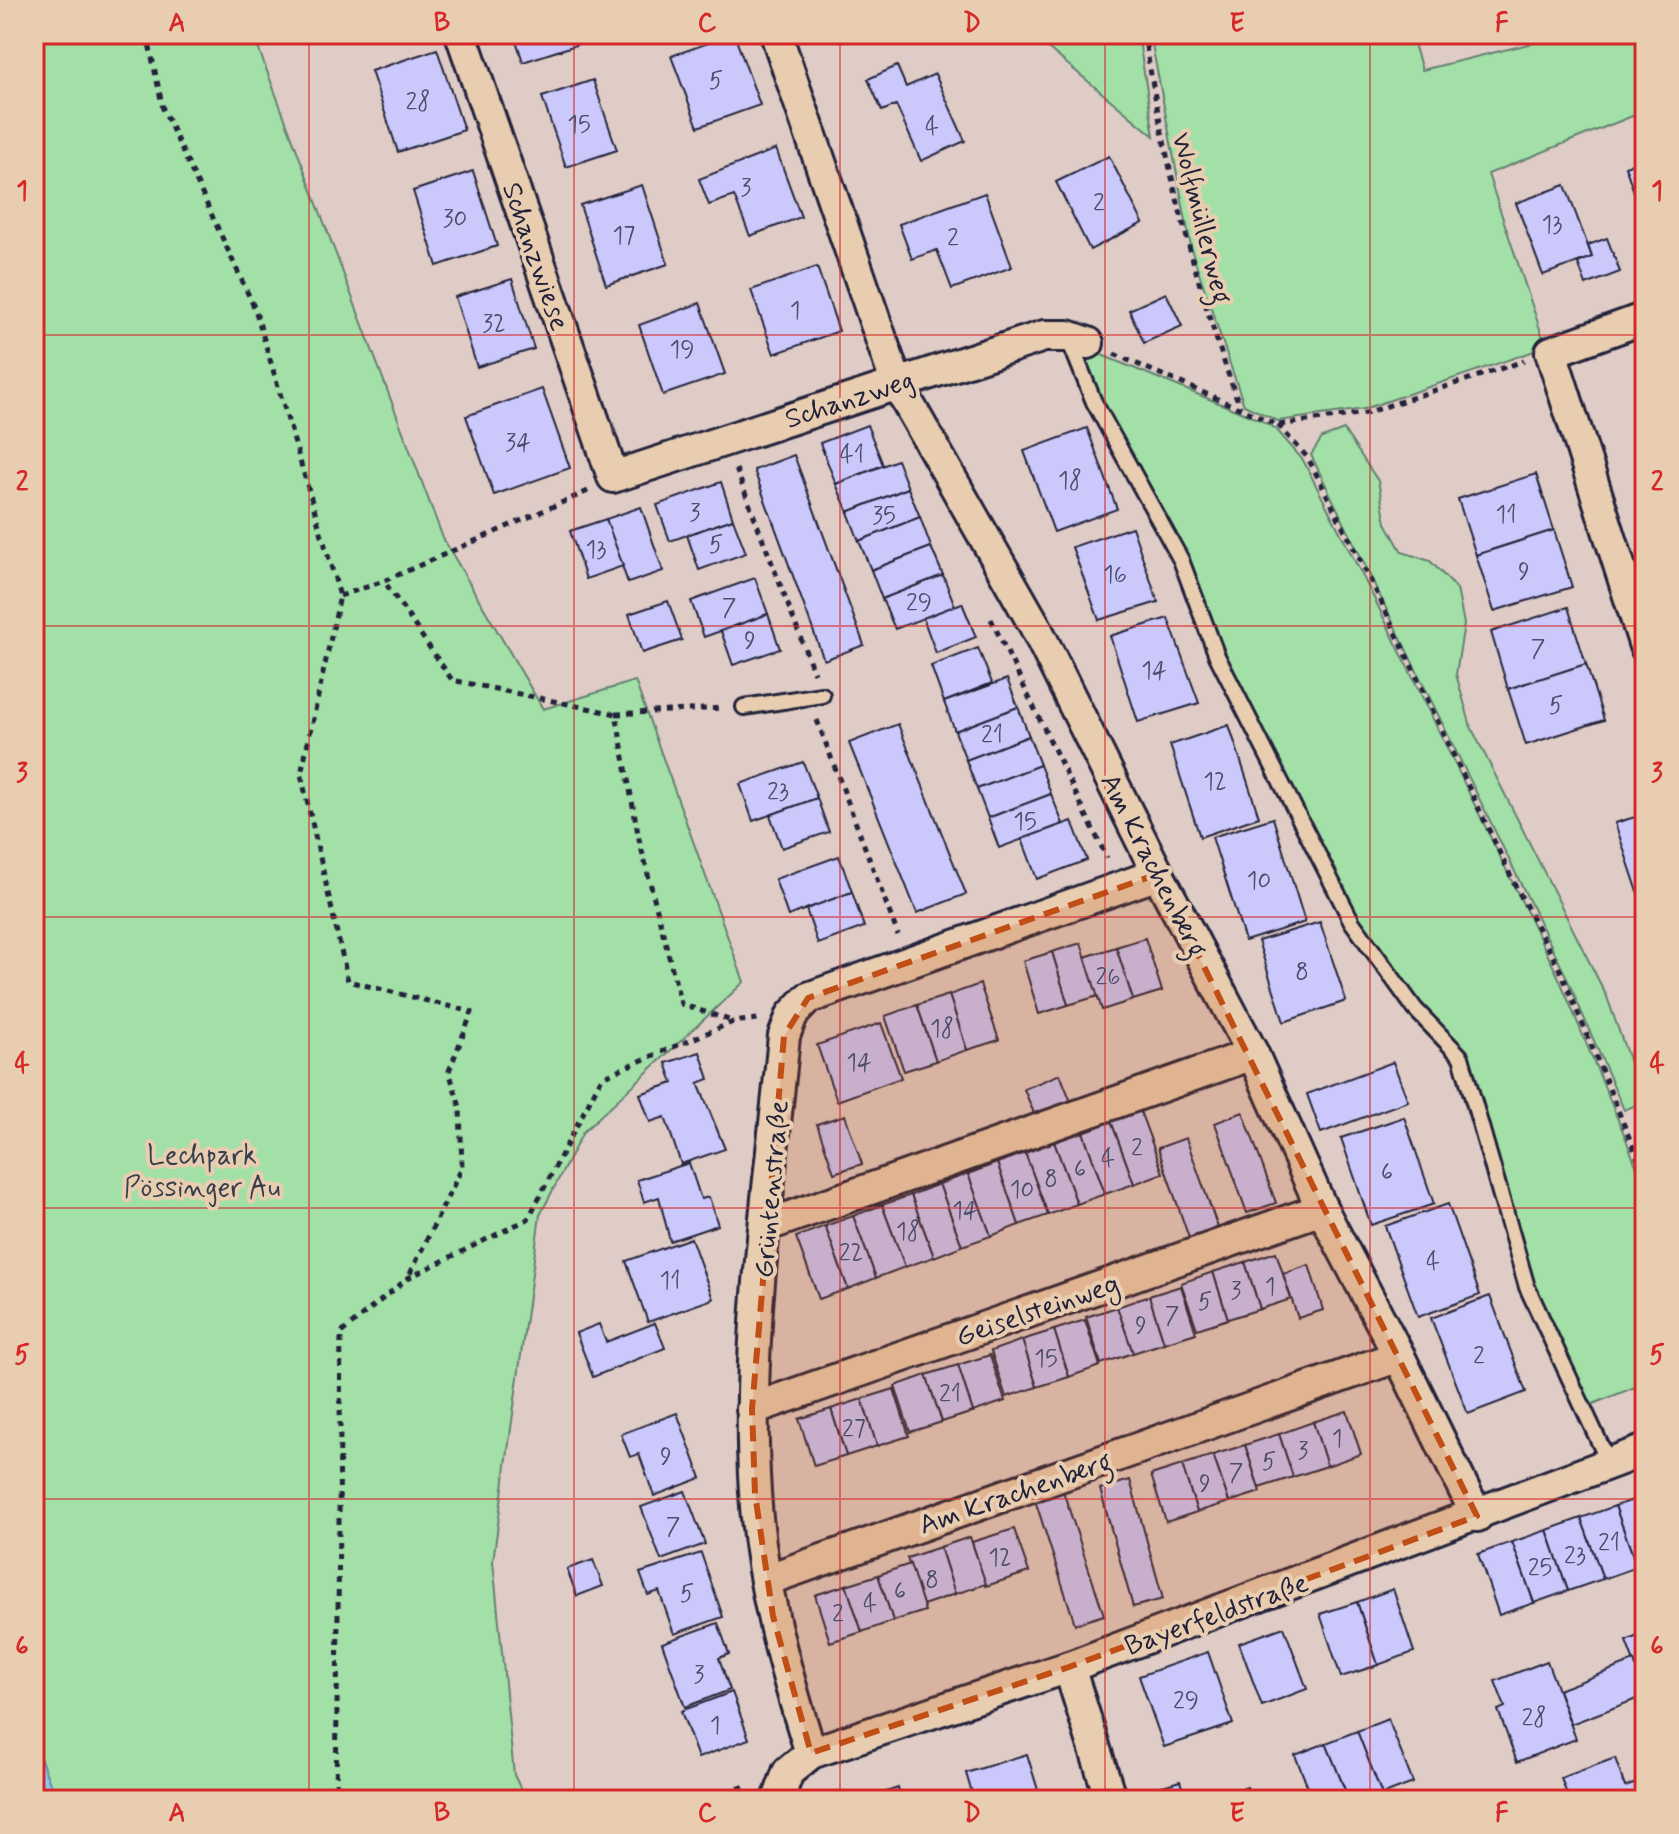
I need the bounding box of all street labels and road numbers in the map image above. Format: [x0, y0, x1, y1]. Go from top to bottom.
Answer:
street label: Wolfmüllerweg [1158, 129, 1240, 309]
street label: Schanzwiese [492, 178, 577, 336]
street label: Schanzweg [781, 362, 919, 439]
street label: Am Krachenberg [1088, 768, 1215, 966]
street label: Grüntenstraße [746, 1099, 799, 1280]
street label: Geiselsteinweg [951, 1266, 1125, 1358]
street label: Am Krachenberg [914, 1444, 1118, 1548]
street label: Bayerfeldstraße [1120, 1565, 1314, 1666]

